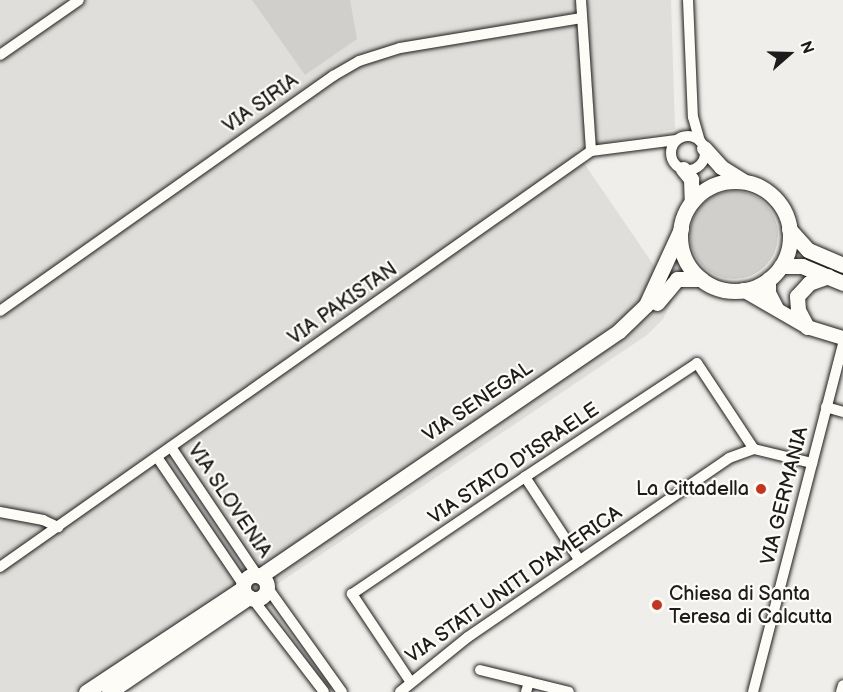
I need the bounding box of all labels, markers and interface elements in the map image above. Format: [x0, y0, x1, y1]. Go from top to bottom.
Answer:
north arrow [759, 24, 819, 84]
text: N [795, 39, 817, 57]
street label: VIA SIRIA [218, 69, 304, 139]
street label: VIA PAKISTAN [284, 258, 402, 350]
street label: VIA SENEGAL [418, 356, 538, 448]
street label: VIA STATO D'ISRAELE [424, 398, 604, 530]
street label: VIA GERMANIA [756, 424, 814, 568]
street label: VIA SLOVENIA [182, 439, 276, 563]
place label: La Cittadella [636, 477, 749, 501]
marker: La Cittadella [754, 482, 768, 496]
street label: VIA STATI UNITI D'AMERICA [401, 501, 627, 669]
place label: Chiesa di Santa Teresa di Calcutta [669, 582, 832, 629]
marker: Chiesa di Santa Teresa di Calcutta [650, 598, 664, 612]

